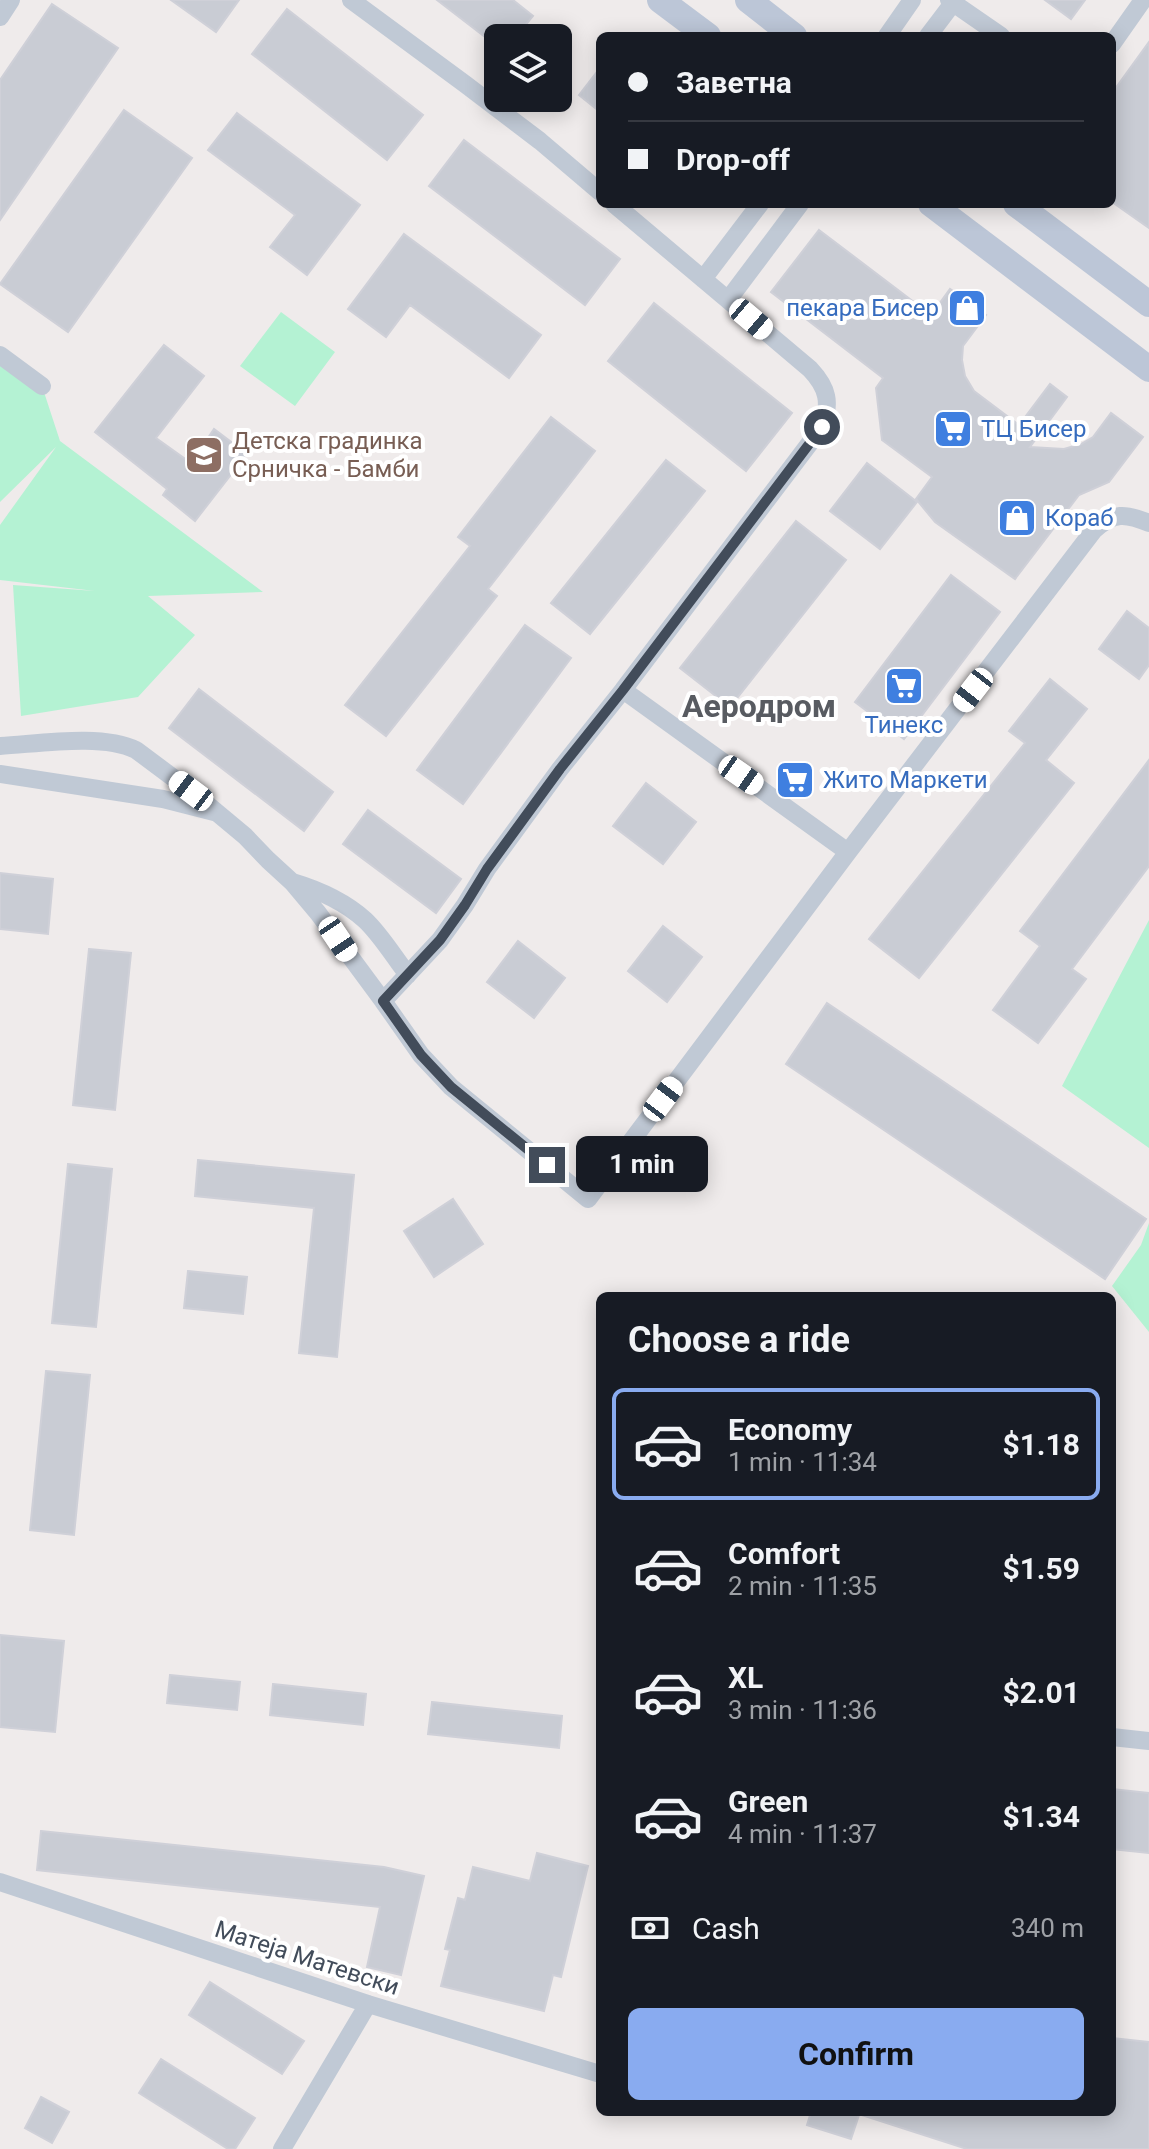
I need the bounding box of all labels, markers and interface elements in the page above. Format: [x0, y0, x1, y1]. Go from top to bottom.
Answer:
map controls [484, 24, 572, 112]
button: layers [484, 24, 572, 112]
text: Заветна [676, 65, 792, 100]
text: Drop-off [676, 142, 790, 177]
shop icon: пекара Бисер [946, 287, 988, 329]
car [725, 294, 777, 344]
place label: пекара Бисер [786, 294, 939, 322]
supermarket icon: ТЦ Бисер [932, 408, 974, 450]
route start [804, 409, 840, 445]
place label: ТЦ Бисер [981, 415, 1087, 443]
place label: Детска градинка Срничка - Бамби [232, 427, 423, 483]
school or university icon: Детска градинка Срничка - Бамби [183, 434, 225, 476]
shop icon: Кораб [996, 497, 1038, 539]
place label: Кораб [1045, 504, 1114, 532]
car [949, 664, 997, 716]
supermarket icon: Тинекс [883, 665, 925, 707]
district label: Аеродром [682, 687, 836, 725]
place label: Тинекс [865, 711, 943, 739]
car [714, 751, 768, 799]
supermarket icon: Жито Маркети [774, 759, 816, 801]
place label: Жито Маркети [823, 766, 988, 794]
car [165, 767, 217, 815]
car [315, 912, 361, 966]
car [639, 1073, 687, 1125]
callout: 1 min [575, 1137, 707, 1193]
route end [529, 1147, 565, 1183]
text: 1 min [609, 1149, 675, 1179]
text: Choose a ride [628, 1319, 850, 1361]
icon: car [632, 1408, 704, 1480]
text: Economy [728, 1412, 852, 1447]
text: $1.18 [1002, 1427, 1080, 1462]
text: 1 min · 11:34 [728, 1447, 877, 1477]
icon: car [632, 1532, 704, 1604]
text: Comfort [728, 1536, 840, 1571]
text: $1.59 [1002, 1551, 1080, 1586]
text: 2 min · 11:35 [728, 1571, 877, 1601]
icon: car [632, 1656, 704, 1728]
text: XL [728, 1660, 763, 1695]
text: $2.01 [1002, 1675, 1080, 1710]
text: 3 min · 11:36 [728, 1695, 877, 1725]
icon: car [632, 1780, 704, 1852]
text: Green [728, 1784, 808, 1819]
text: $1.34 [1002, 1799, 1080, 1834]
text: 4 min · 11:37 [728, 1819, 877, 1849]
icon: cash [628, 1906, 672, 1950]
text: Cash [692, 1911, 760, 1946]
text: 340 m [1011, 1913, 1084, 1943]
street label: Матеја Матевски [211, 1915, 403, 2001]
button: Confirm [628, 2008, 1084, 2100]

